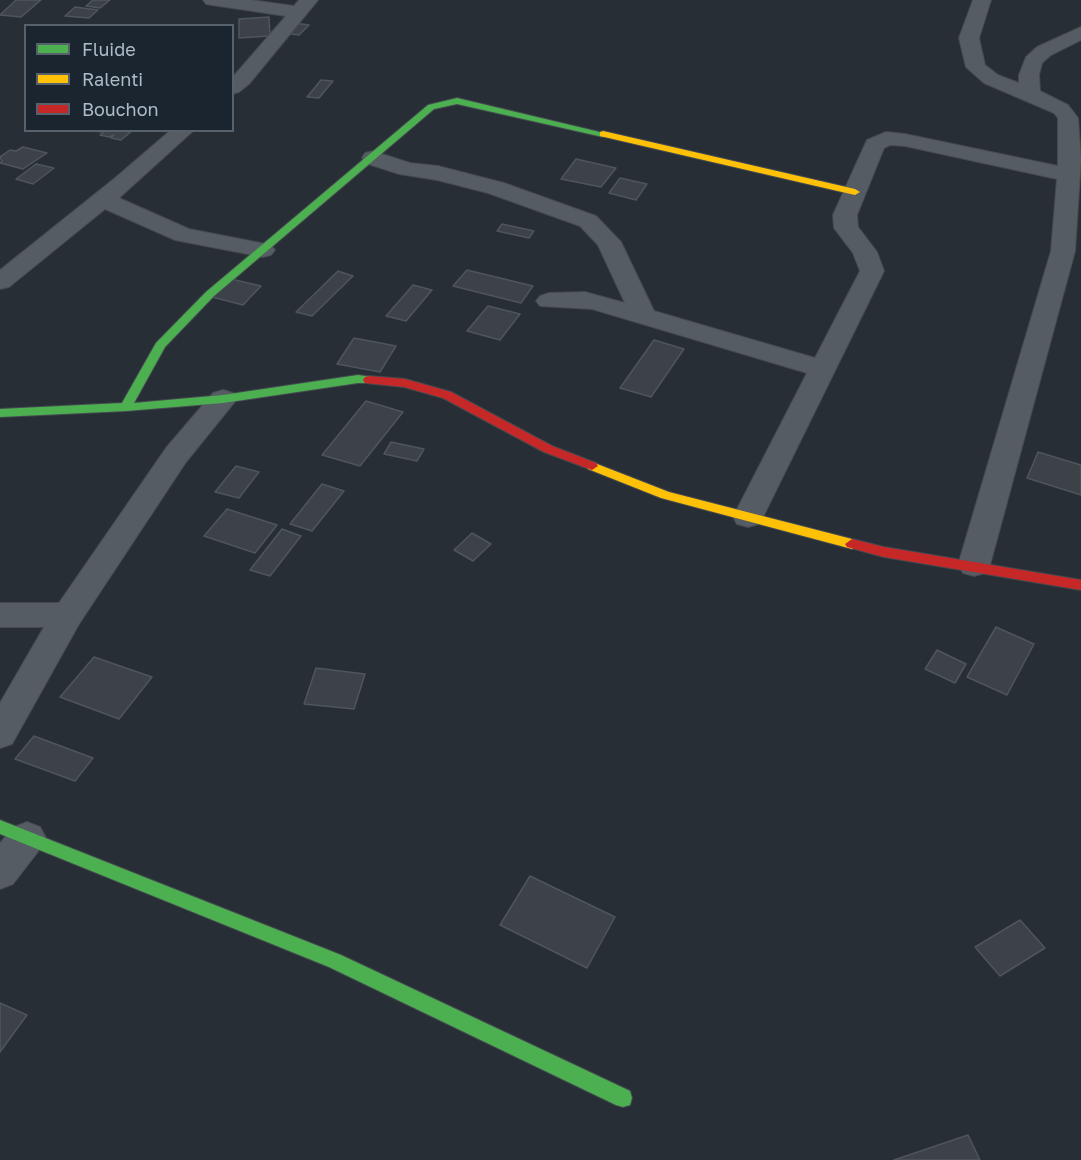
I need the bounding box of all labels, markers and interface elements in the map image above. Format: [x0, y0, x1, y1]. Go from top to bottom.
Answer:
legend [24, 24, 234, 132]
text: Fluide [82, 38, 136, 60]
text: Ralenti [82, 68, 143, 90]
text: Bouchon [82, 98, 159, 120]

